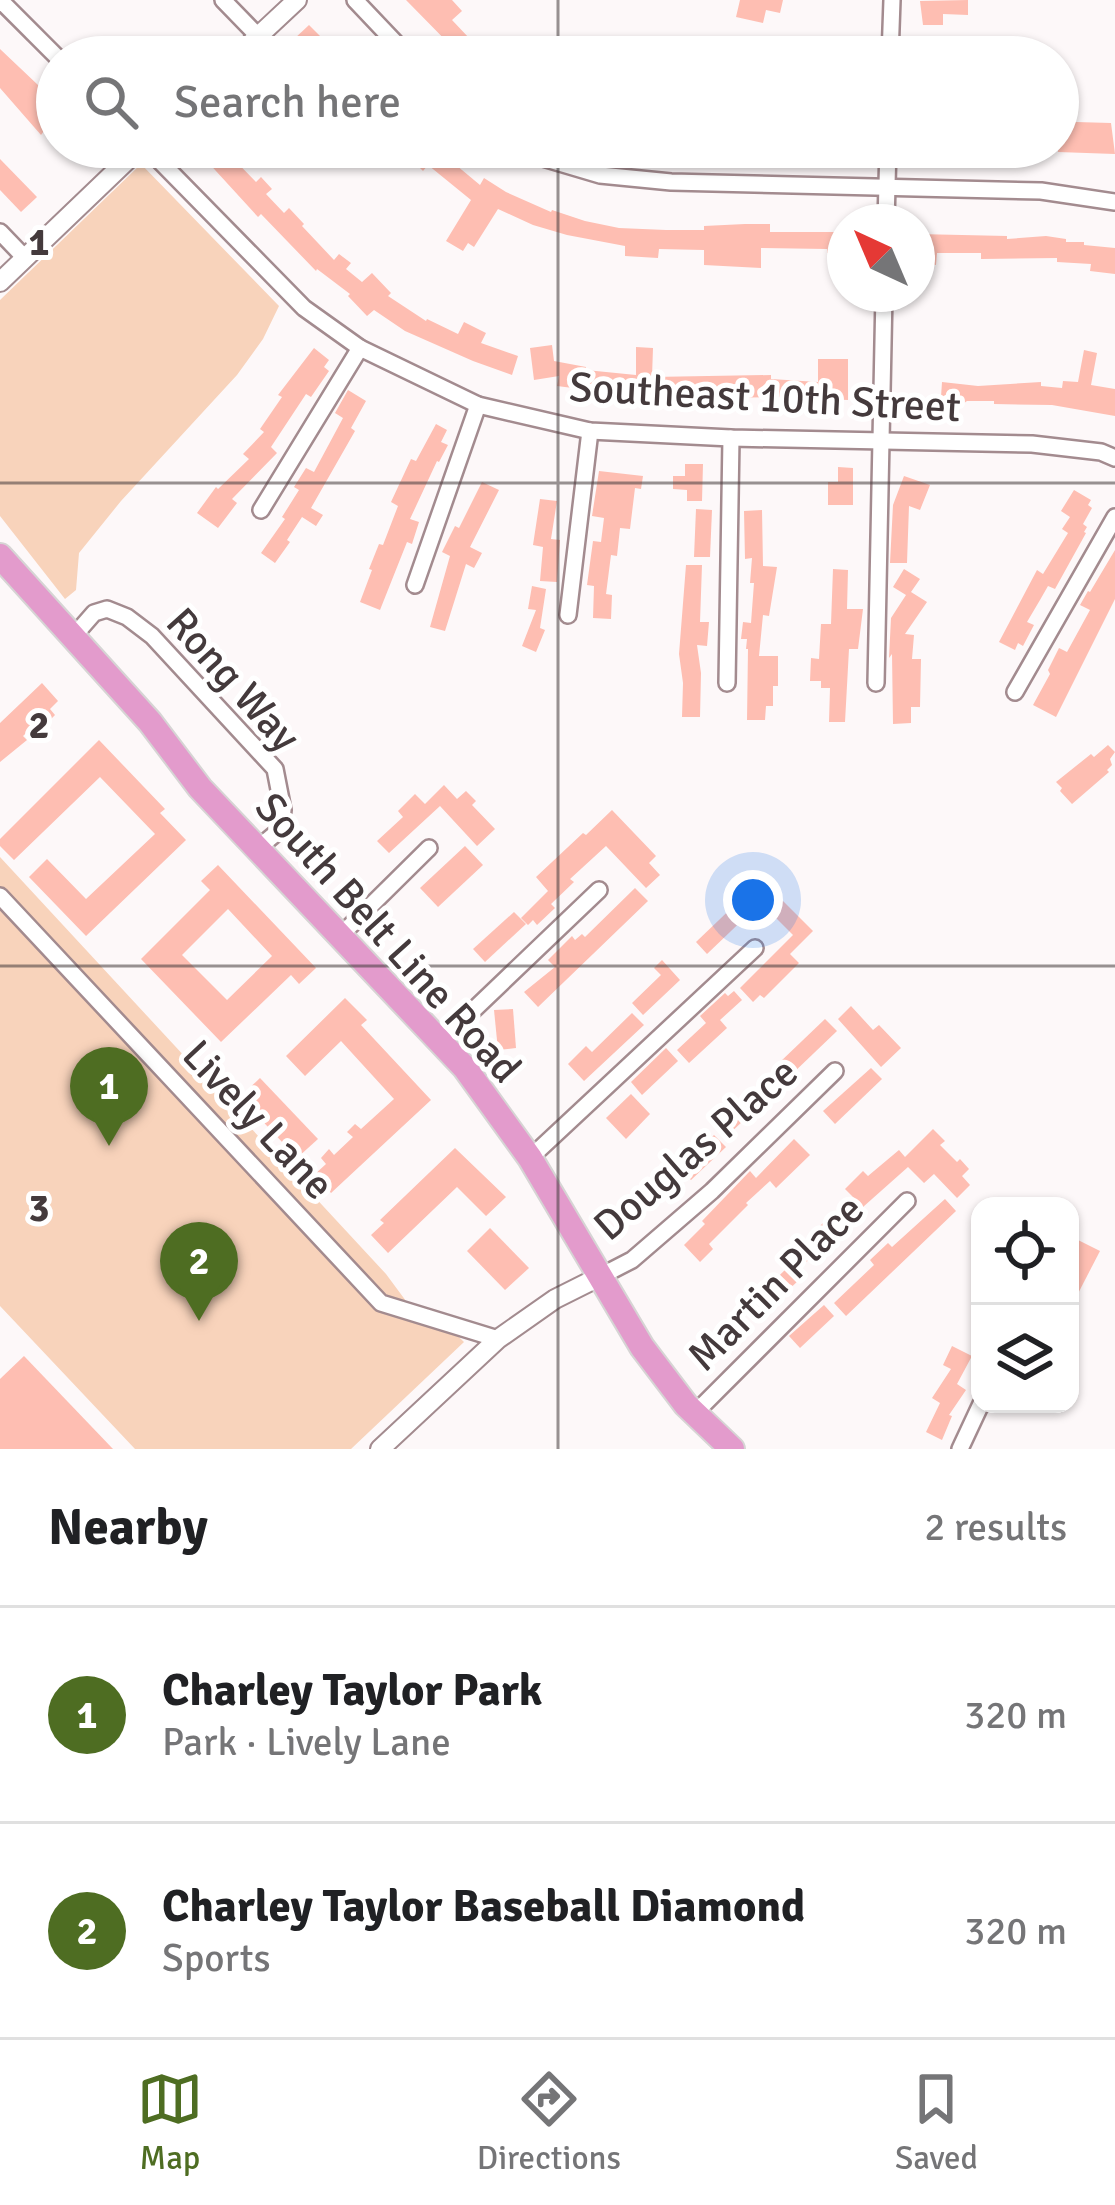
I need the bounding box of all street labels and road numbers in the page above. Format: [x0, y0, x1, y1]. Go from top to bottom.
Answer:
street label: Southeast 10th Street [568, 362, 962, 433]
street label: Rong Way [155, 598, 311, 763]
street label: South Belt Line Road [244, 783, 531, 1094]
street label: Lively Lane [171, 1030, 344, 1210]
street label: Douglas Place [584, 1047, 808, 1252]
street label: Martin Place [677, 1184, 875, 1382]

